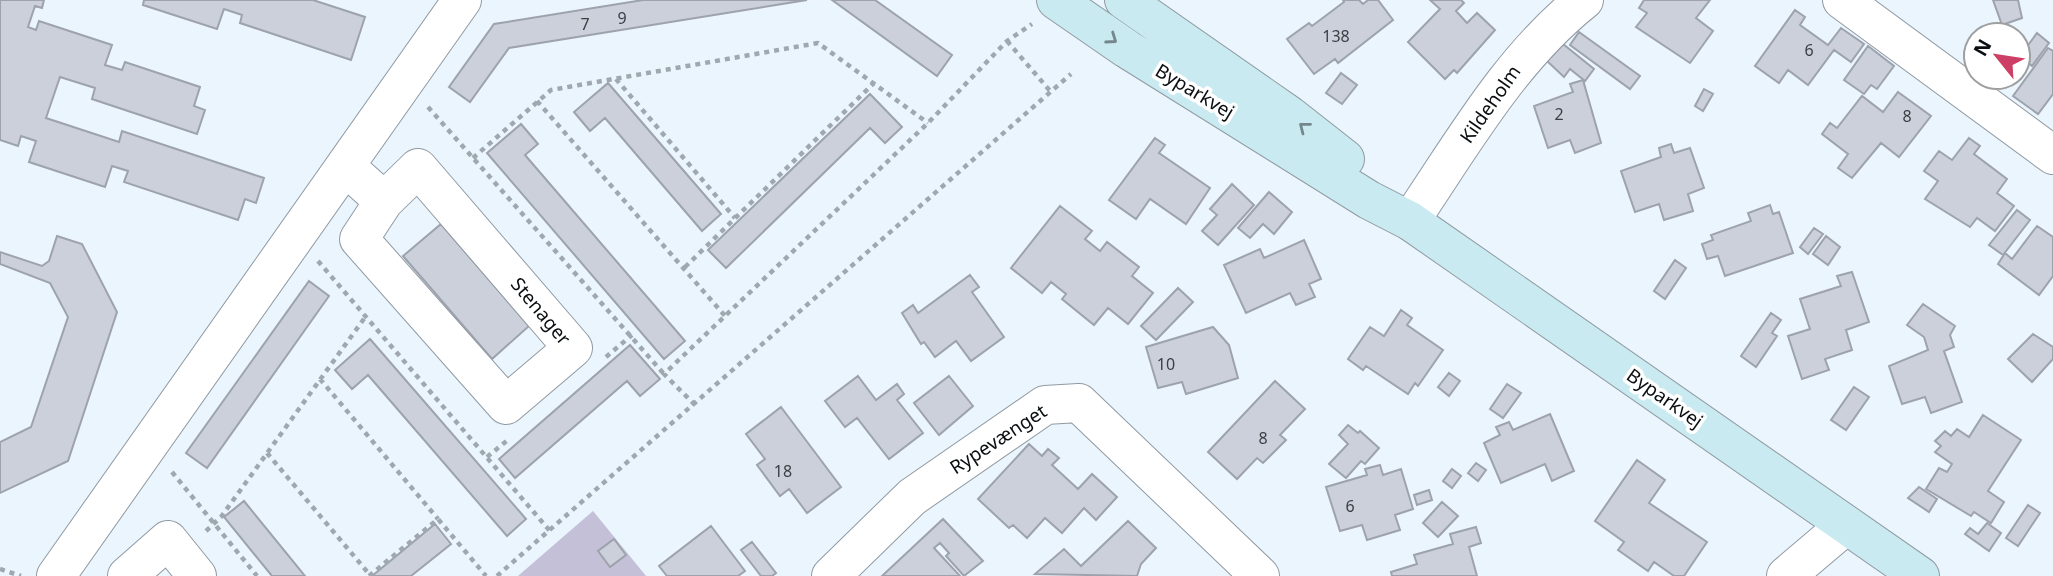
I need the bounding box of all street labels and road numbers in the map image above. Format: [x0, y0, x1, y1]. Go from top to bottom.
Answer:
street label: Byparkvej [1151, 57, 1239, 125]
street label: Kildeholm [1454, 60, 1526, 148]
street label: Stenager [505, 272, 577, 350]
street label: Byparkvej [1622, 362, 1708, 434]
street label: Rypevænget [945, 398, 1052, 480]

